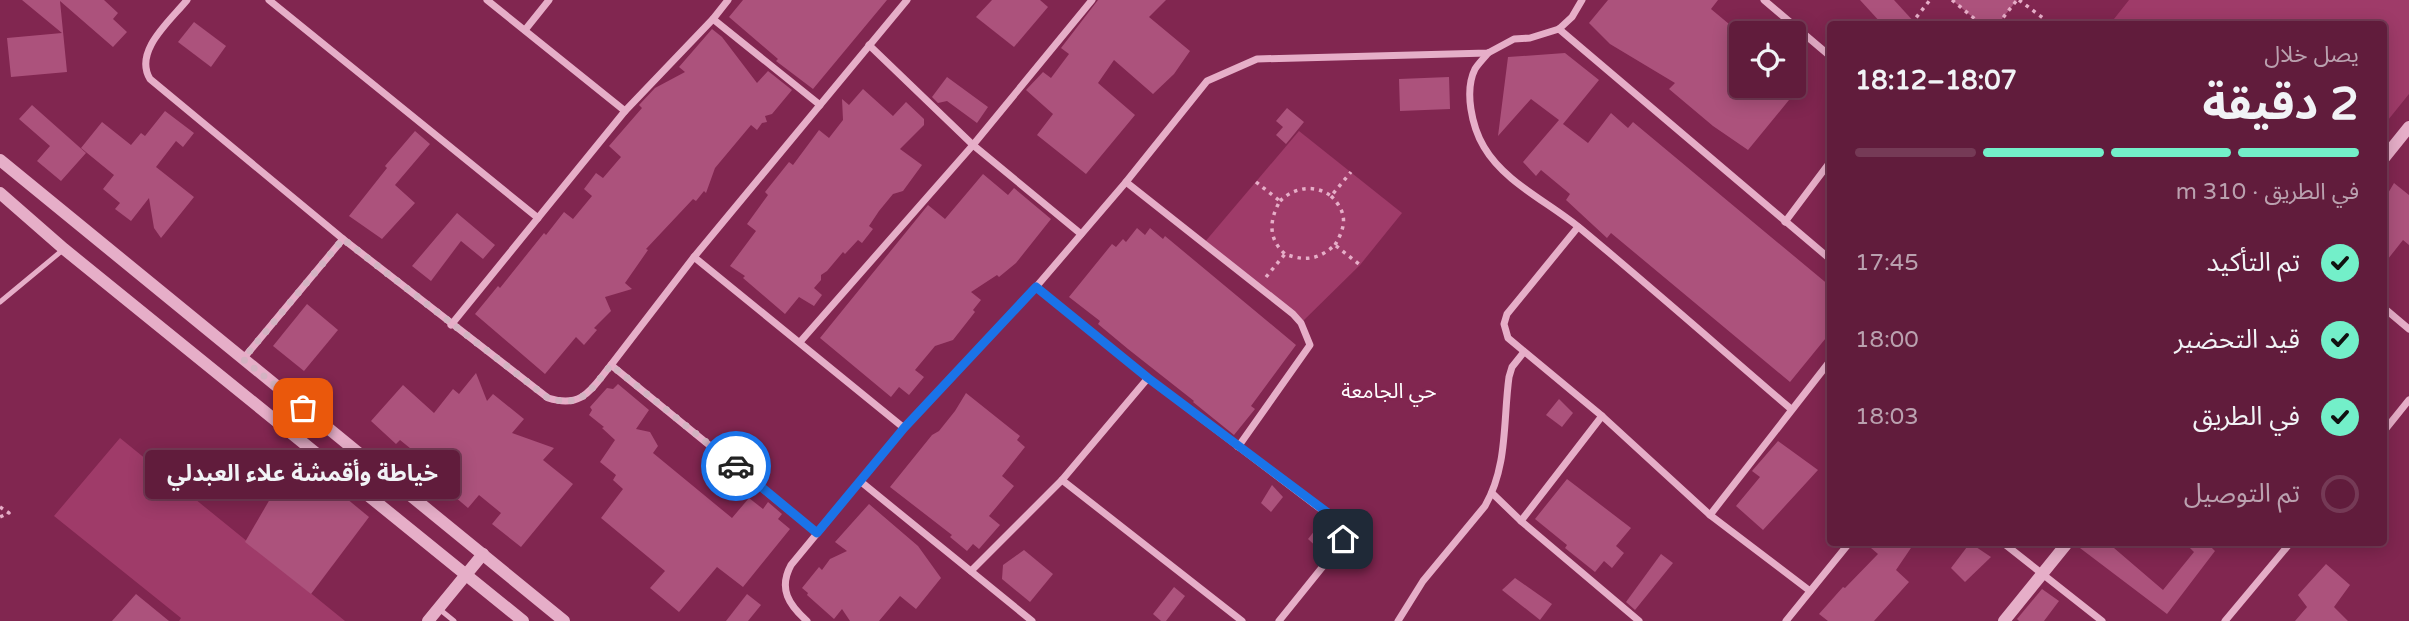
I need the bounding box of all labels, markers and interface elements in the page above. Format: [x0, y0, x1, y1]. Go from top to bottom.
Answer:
map controls [1729, 21, 1806, 98]
button: locate [1729, 21, 1806, 98]
text: يصل خلال [2264, 41, 2359, 69]
text: 18:07–18:12 [1855, 65, 2017, 96]
text: 2 دقيقة [2202, 77, 2359, 132]
text: في الطريق · 310 m [2176, 178, 2359, 206]
icon: check [2321, 244, 2359, 282]
text: تم التأكيد [2206, 247, 2300, 278]
text: 17:45 [1855, 249, 1919, 277]
icon: check [2321, 321, 2359, 359]
text: قيد التحضير [2174, 324, 2300, 355]
text: 18:00 [1855, 326, 1919, 354]
pin [273, 378, 333, 438]
district label: حي الجامعة [1341, 379, 1437, 407]
icon: bag [284, 389, 322, 427]
icon: check [2321, 398, 2359, 436]
text: في الطريق [2193, 401, 2300, 432]
text: 18:03 [1855, 403, 1919, 431]
courier [701, 431, 771, 501]
icon: car [717, 447, 755, 485]
callout: خياطة وأقمشة علاء العبدلي [146, 450, 460, 499]
text: خياطة وأقمشة علاء العبدلي [167, 460, 438, 488]
text: تم التوصيل [2184, 478, 2300, 509]
pin [1313, 509, 1373, 569]
icon: home [1324, 520, 1362, 558]

